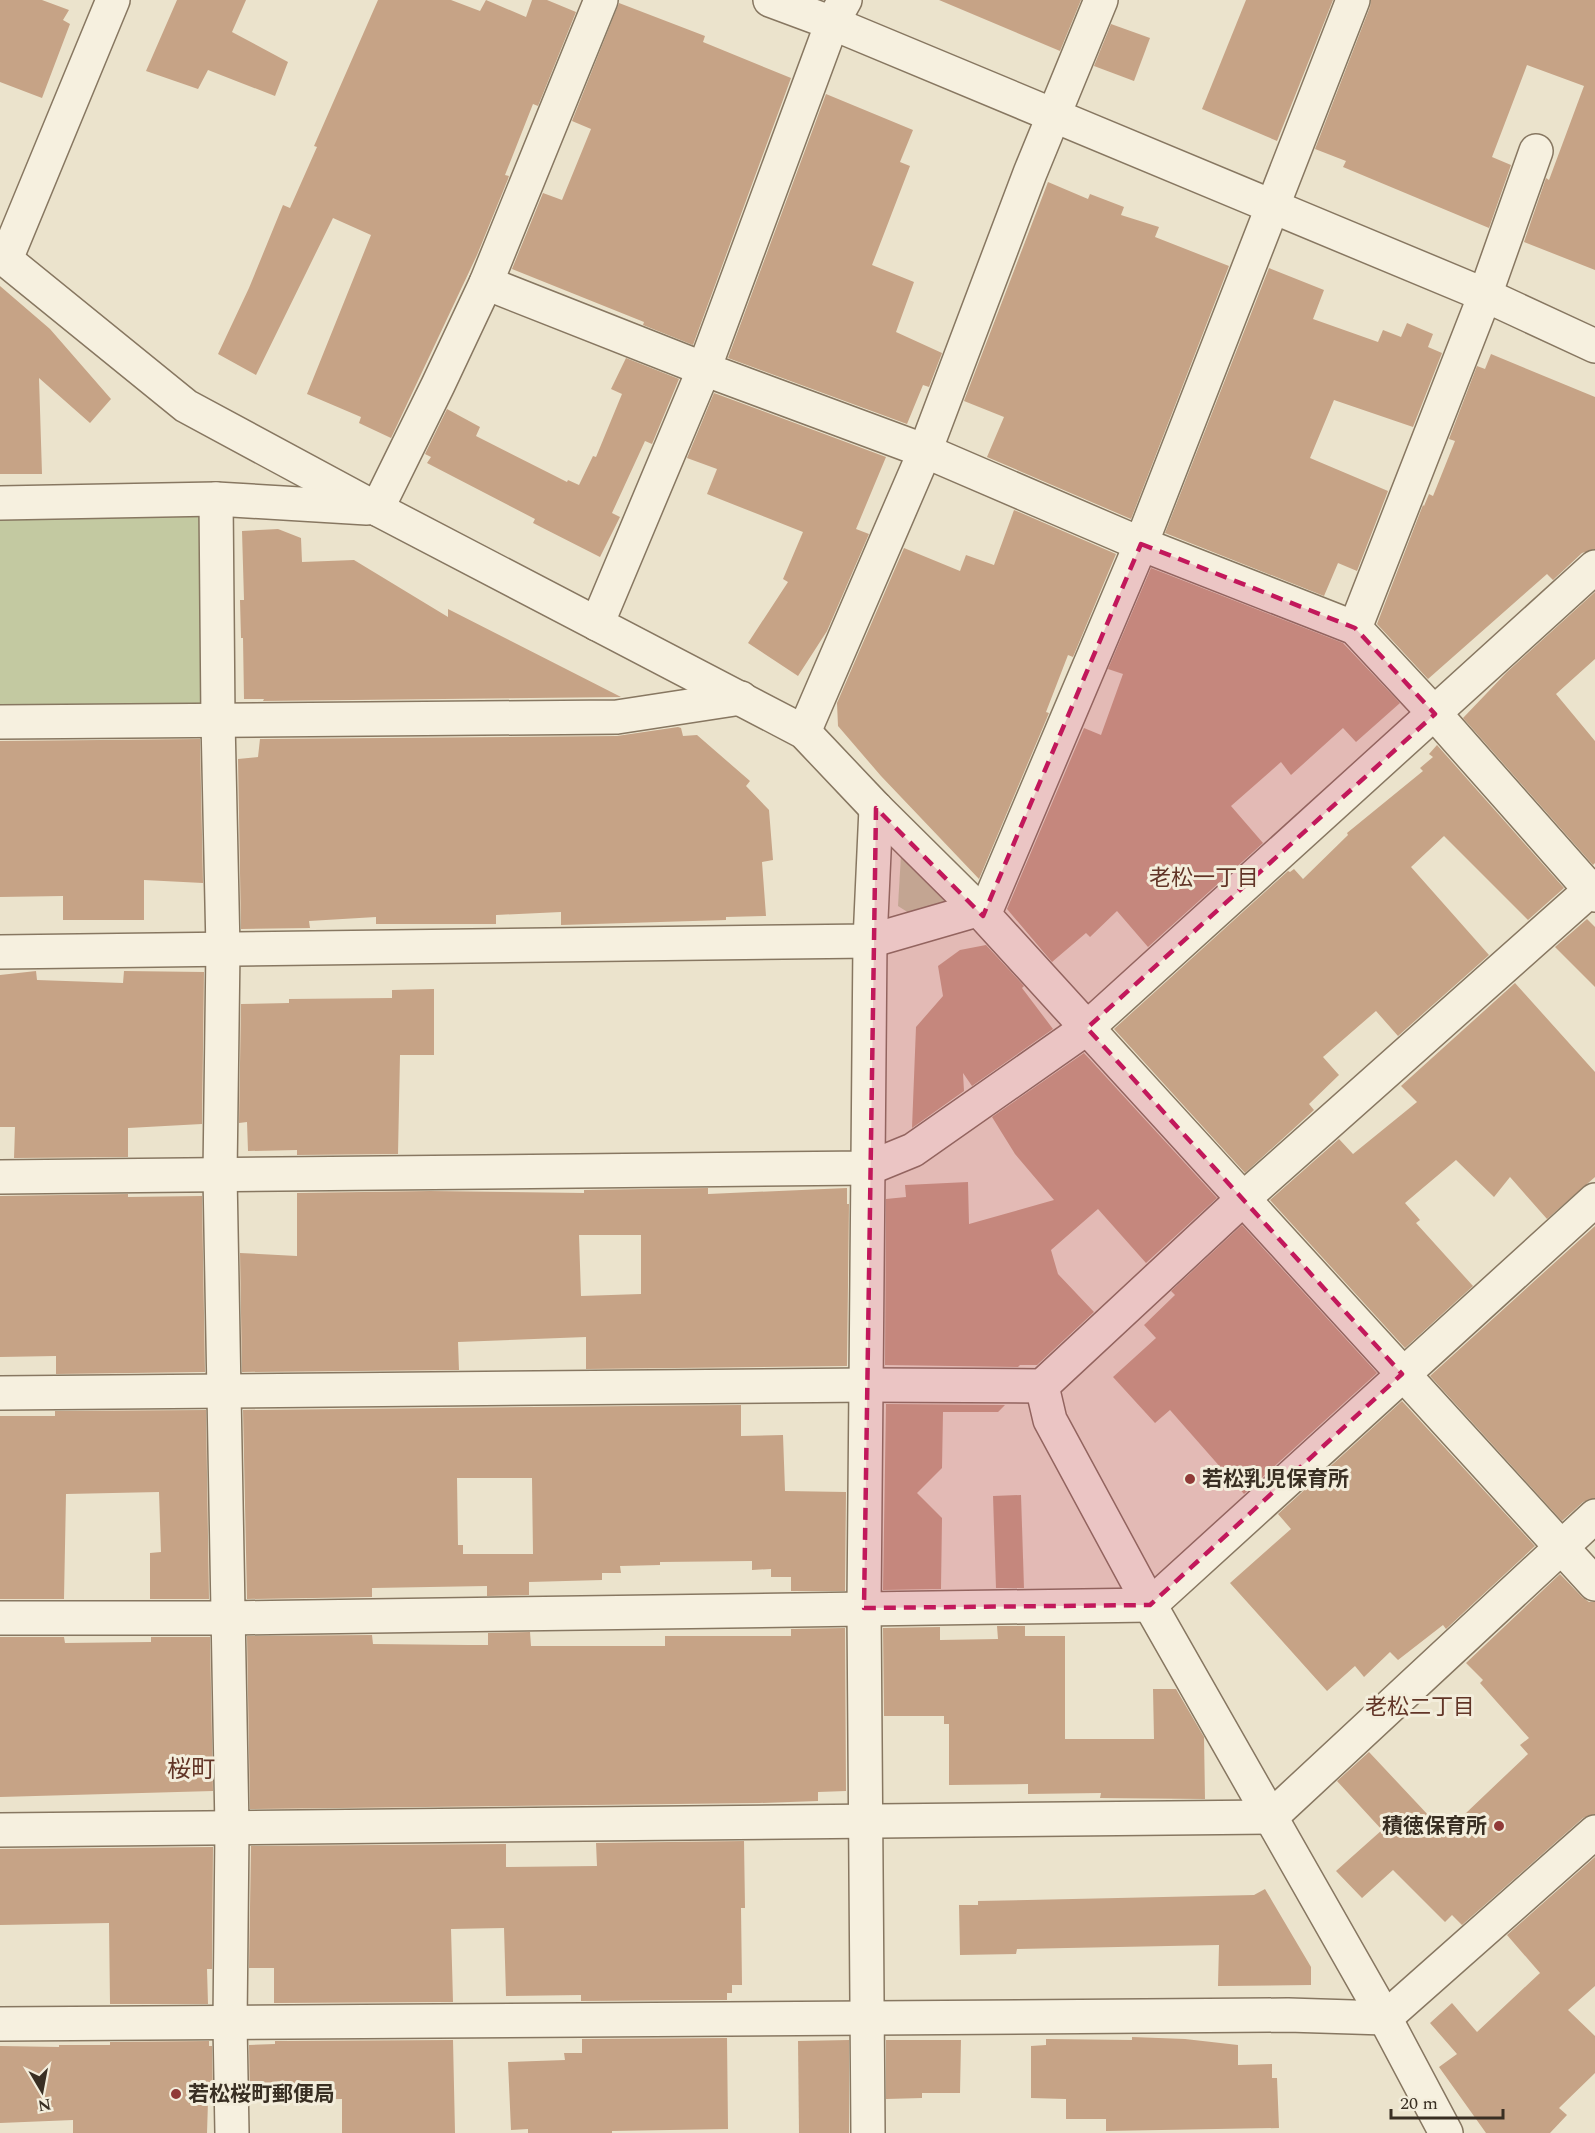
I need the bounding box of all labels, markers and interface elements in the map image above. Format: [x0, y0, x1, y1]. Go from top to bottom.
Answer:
district label: 老松一丁目 [1149, 862, 1259, 895]
place label: 若松乳児保育所 [1202, 1464, 1349, 1496]
marker: 若松乳児保育所 [1183, 1472, 1197, 1486]
district label: 老松二丁目 [1365, 1691, 1475, 1724]
district label: 桜町 [167, 1752, 215, 1788]
place label: 積徳保育所 [1382, 1811, 1487, 1843]
marker: 積徳保育所 [1492, 1819, 1506, 1833]
north arrow [12, 2061, 72, 2121]
place label: 若松桜町郵便局 [188, 2079, 335, 2111]
scale bar [1391, 2082, 1504, 2120]
marker: 若松桜町郵便局 [169, 2087, 183, 2101]
text: 20 m [1400, 2090, 1438, 2117]
text: N [36, 2092, 53, 2118]

